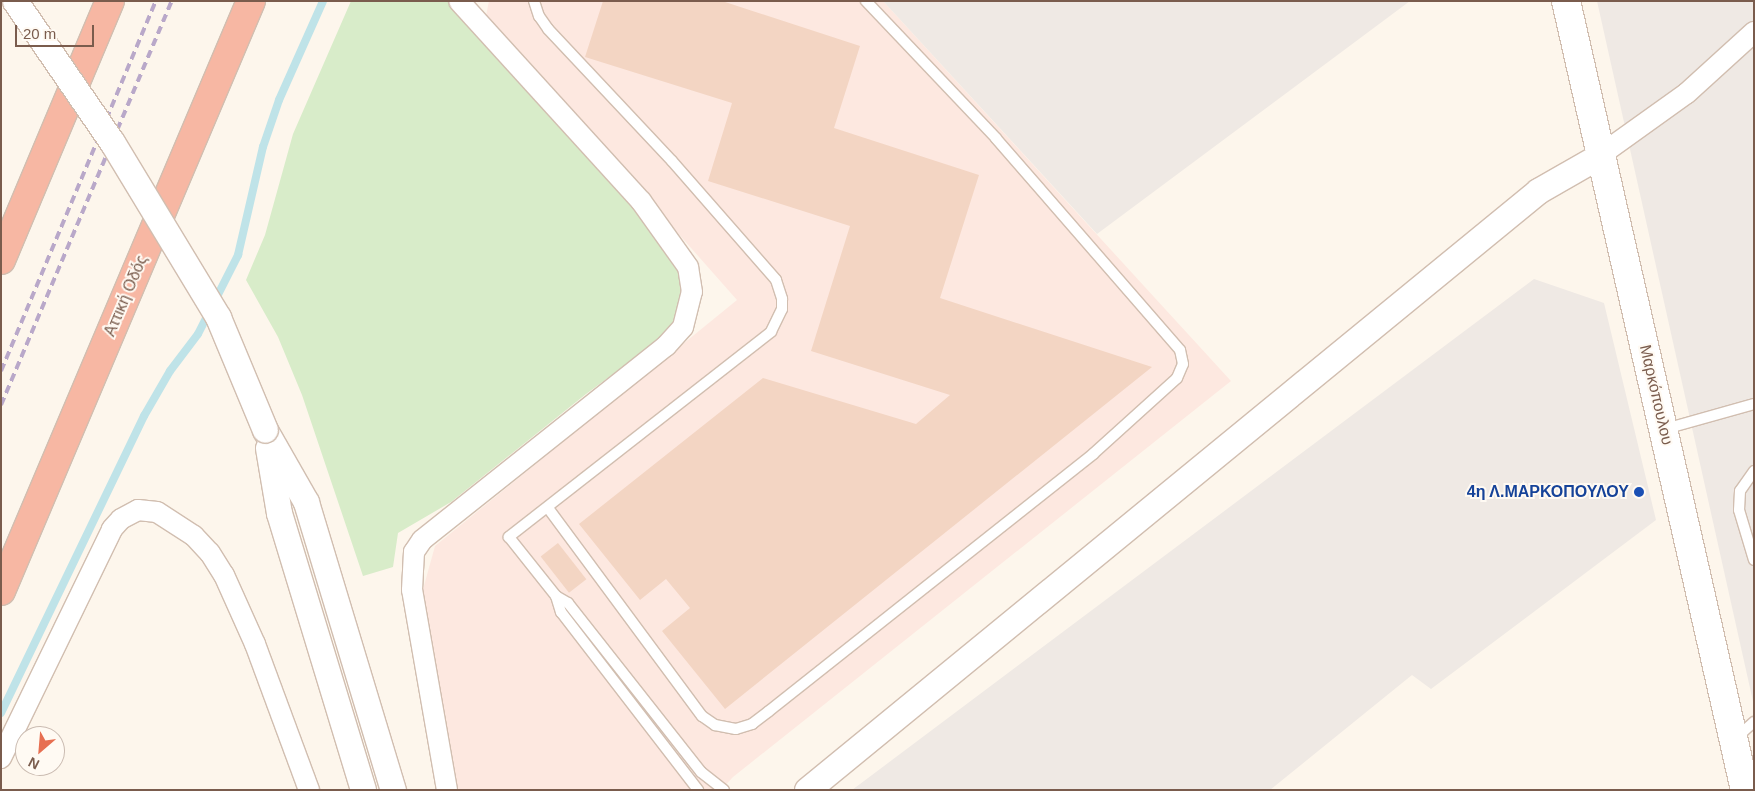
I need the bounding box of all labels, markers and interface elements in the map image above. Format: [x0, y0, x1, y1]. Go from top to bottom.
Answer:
scale bar [18, 15, 96, 47]
text: 20 m [23, 25, 56, 42]
street label: Αττική Οδός [100, 253, 152, 339]
street label: Μαρκόπουλου [1635, 343, 1677, 447]
place label: 4η Λ.ΜΑΡΚΟΠΟΥΛΟΥ [1466, 482, 1629, 502]
marker: 4η Λ.ΜΑΡΚΟΠΟΥΛΟΥ [1633, 486, 1645, 498]
north arrow [15, 726, 65, 776]
text: N [26, 754, 42, 773]

